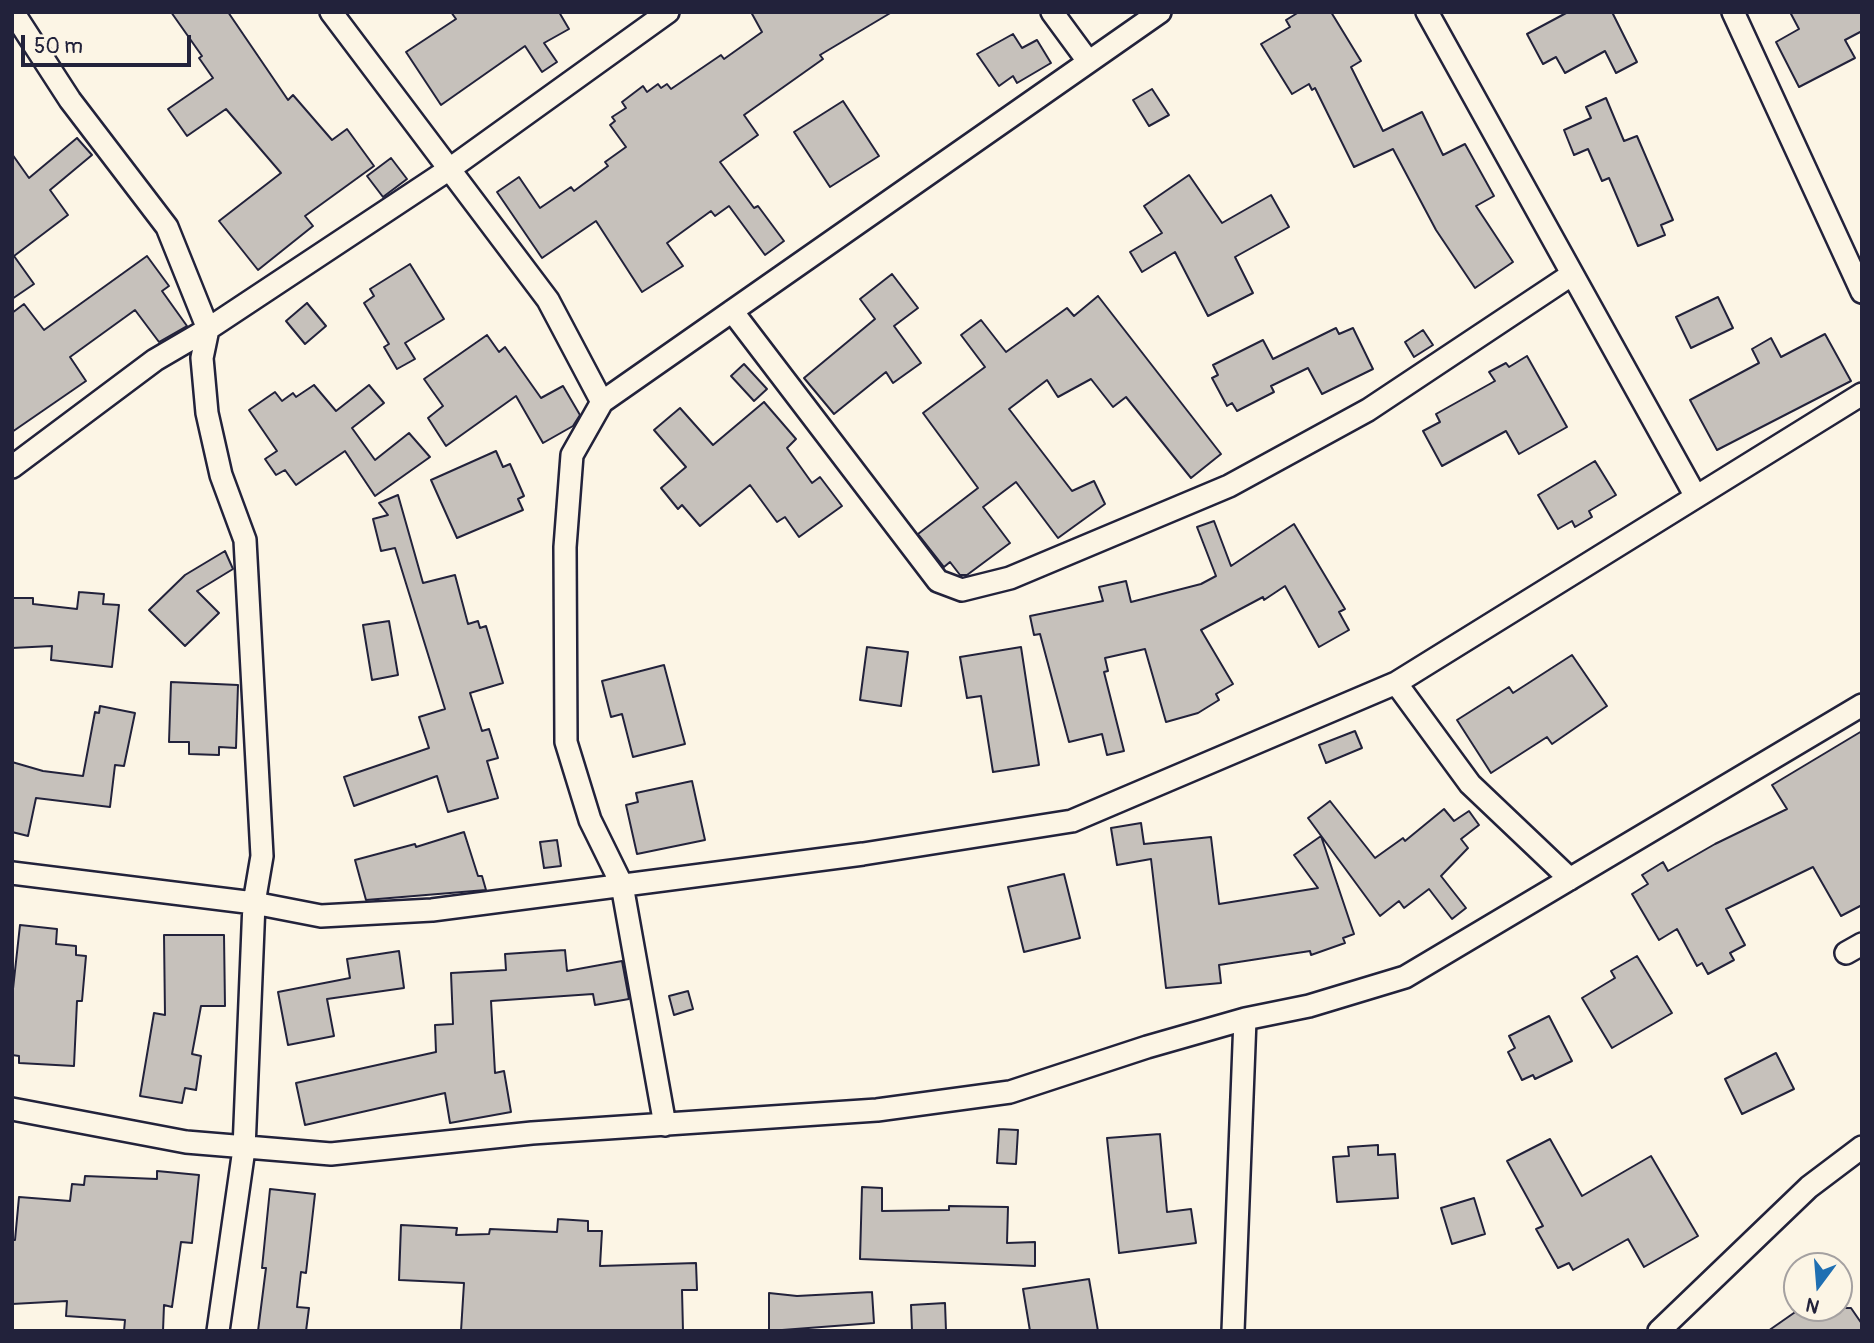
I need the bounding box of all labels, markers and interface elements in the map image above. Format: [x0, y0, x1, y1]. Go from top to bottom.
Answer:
scale bar [24, 21, 194, 65]
text: 50 m [34, 33, 83, 60]
north arrow [1783, 1252, 1853, 1322]
text: N [1803, 1292, 1822, 1319]

